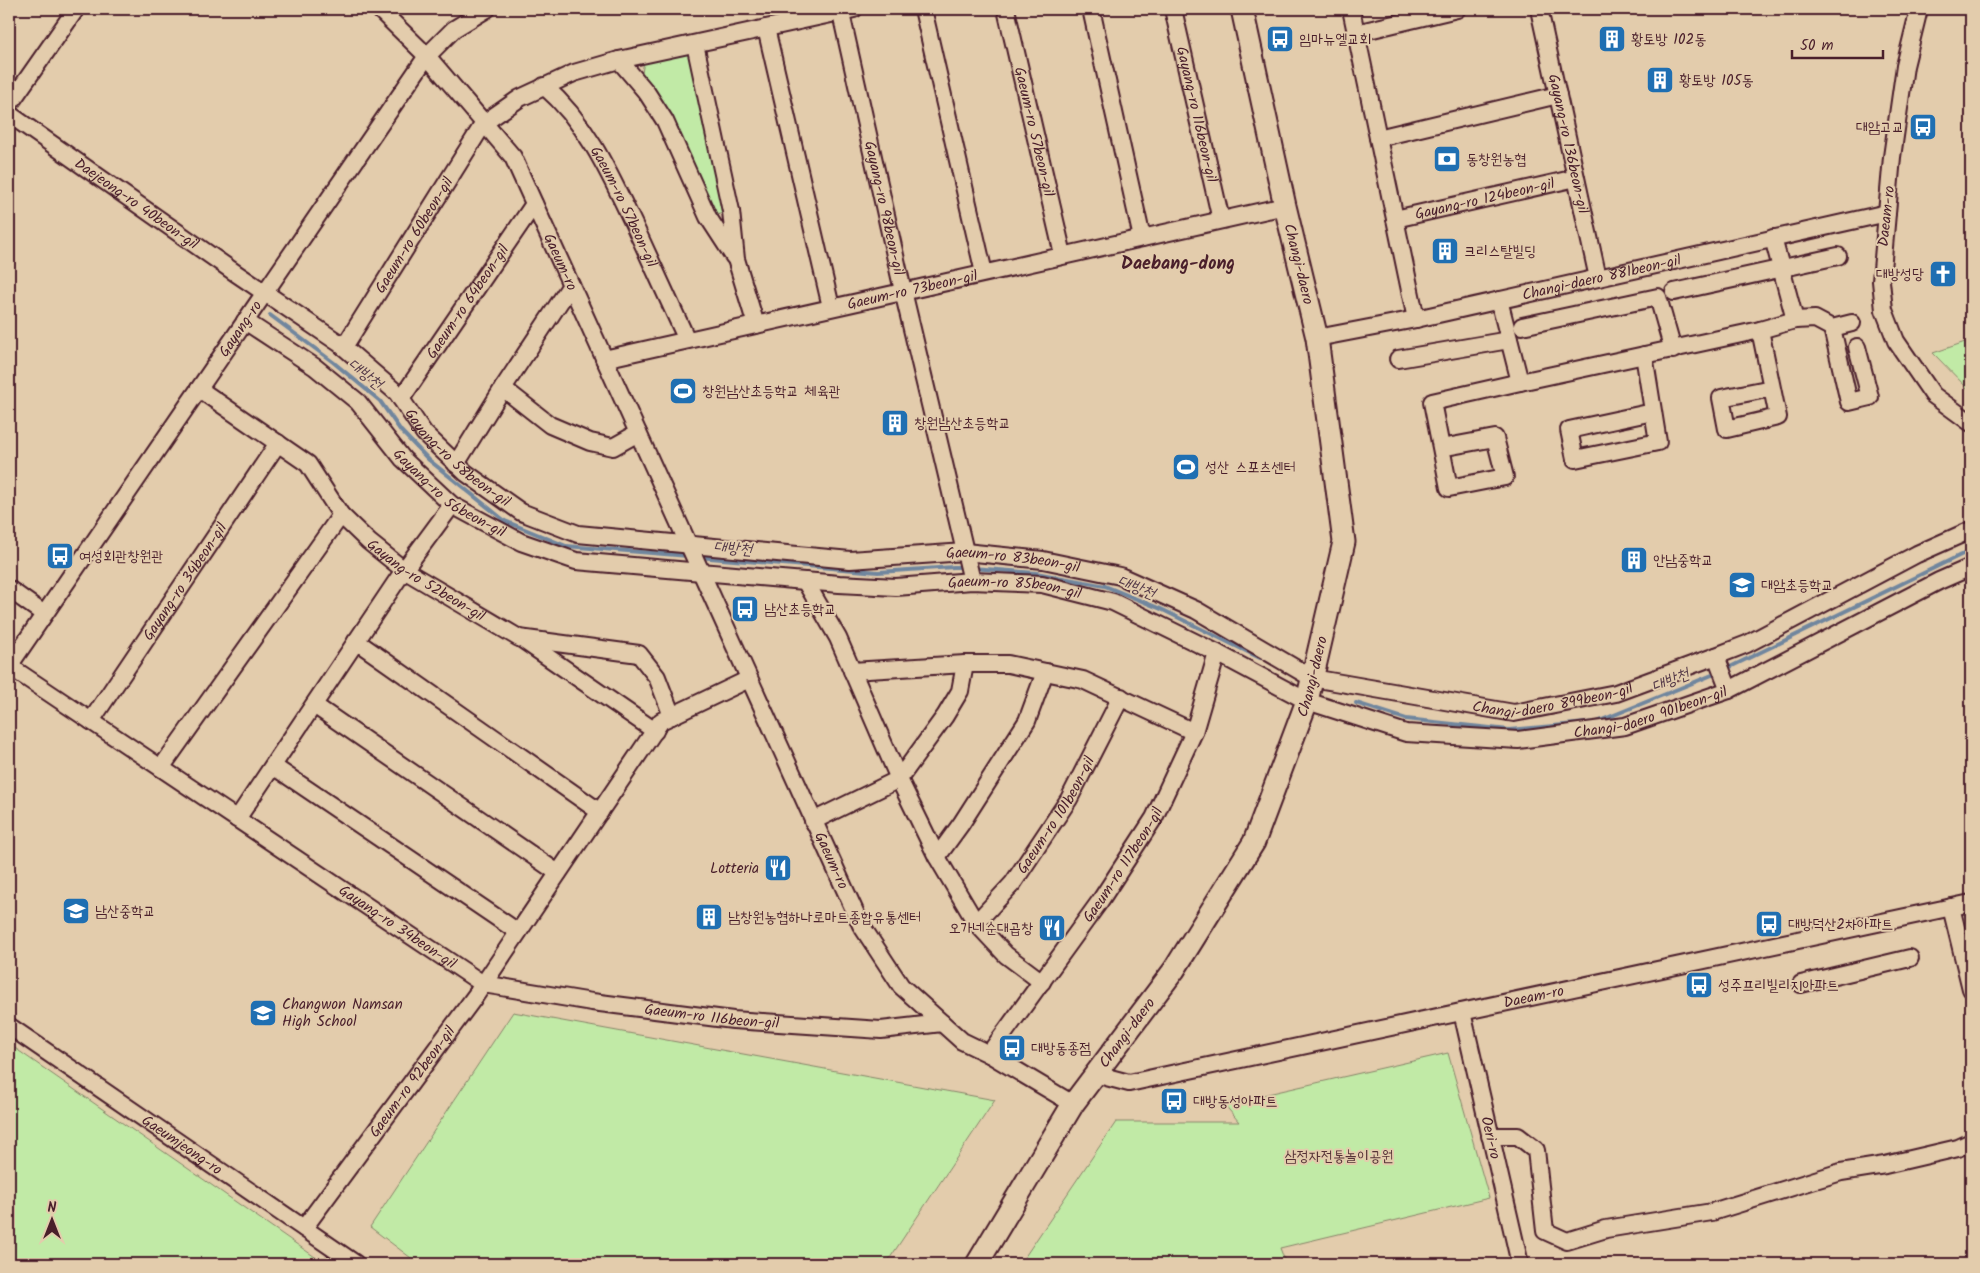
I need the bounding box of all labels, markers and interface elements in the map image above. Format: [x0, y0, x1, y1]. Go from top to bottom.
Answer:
bus stop icon: 임마뉴엘교회 [1265, 24, 1295, 54]
building icon: 황토방 102동 [1597, 24, 1627, 54]
place label: 임마뉴엘교회 [1299, 28, 1371, 52]
place label: 황토방 102동 [1631, 28, 1706, 52]
scale bar [1792, 28, 1884, 60]
text: 50 m [1800, 34, 1834, 58]
street label: Gayang-ro 116beon-gil [1169, 44, 1223, 185]
street label: Gaeum-ro 57beon-gil [1007, 65, 1060, 200]
building icon: 황토방 105동 [1645, 65, 1675, 95]
place label: 황토방 105동 [1679, 69, 1754, 93]
street label: Gayang-ro 136beon-gil [1541, 72, 1595, 216]
bus stop icon: 대암고교 [1908, 112, 1938, 142]
place label: 대암고교 [1856, 116, 1904, 140]
street label: Gayang-ro 98beon-gil [857, 139, 910, 278]
street label: Gaeum-ro 57beon-gil [583, 142, 663, 272]
bank icon: 동창원농협 [1432, 144, 1462, 174]
place label: 동창원농협 [1466, 148, 1526, 172]
street label: Daejeong-ro 40beon-gil [69, 152, 204, 257]
street label: Gaeum-ro 60beon-gil [369, 172, 461, 299]
street label: Gayang-ro 124beon-gil [1413, 172, 1557, 227]
street label: Daeam-ro [1872, 184, 1902, 248]
street label: Changi-daero [1276, 221, 1320, 307]
street label: Gaeum-ro [536, 230, 583, 295]
building icon: 크리스탈빌딩 [1430, 236, 1460, 266]
street label: Gaeum-ro 64beon-gil [421, 240, 516, 364]
place label: 크리스탈빌딩 [1464, 240, 1536, 264]
street label: Changi-daero 881beon-gil [1520, 249, 1684, 308]
district label: Daebang-dong [1121, 250, 1235, 279]
church icon: 대방성당 [1928, 259, 1958, 289]
place label: 대방성당 [1876, 263, 1924, 287]
street label: Gaeum-ro 73beon-gil [845, 264, 980, 317]
street label: Gayang-ro [213, 296, 269, 362]
water label: 대방천 [342, 352, 390, 397]
sports icon: 창원남산초등학교 체육관 [668, 376, 698, 406]
place label: 창원남산초등학교 체육관 [702, 380, 841, 404]
street label: Gayang-ro 58beon-gil [398, 404, 515, 514]
building icon: 창원남산초등학교 [880, 408, 910, 438]
place label: 창원남산초등학교 [914, 412, 1011, 436]
street label: Gayang-ro 56beon-gil [386, 444, 510, 545]
sports icon: 성산 스포츠센터 [1171, 452, 1201, 482]
place label: 성산 스포츠센터 [1205, 456, 1296, 480]
street label: Gayang-ro 34beon-gil [137, 518, 234, 646]
street label: Gayang-ro 52beon-gil [361, 534, 490, 629]
water label: 대방천 [713, 534, 755, 563]
bus stop icon: 여성회관창원관 [45, 541, 75, 571]
street label: Gaeum-ro 83beon-gil [945, 541, 1082, 580]
place label: 여성회관창원관 [79, 545, 164, 569]
building icon: 안남중학교 [1619, 545, 1649, 575]
place label: 안남중학교 [1653, 549, 1713, 573]
water label: 대방천 [1114, 569, 1161, 607]
street label: Gaeum-ro 85beon-gil [947, 570, 1084, 607]
school or university icon: 대암초등학교 [1727, 570, 1757, 600]
place label: 대암초등학교 [1761, 574, 1833, 598]
bus stop icon: 남산초등학교 [730, 594, 760, 624]
place label: 남산초등학교 [764, 598, 836, 622]
street label: Changi-daero [1291, 634, 1335, 721]
water label: 대방천 [1648, 661, 1695, 699]
street label: Changi-daero 899beon-gil [1470, 677, 1637, 726]
street label: Changi-daero 901beon-gil [1572, 680, 1731, 746]
street label: Gaeum-ro 101beon-gil [1011, 752, 1102, 879]
street label: Gaeum-ro 117beon-gil [1077, 803, 1171, 928]
street label: Gaeum-ro [807, 828, 854, 894]
restaurant icon: Lotteria [763, 853, 793, 883]
place label: Lotteria [710, 857, 759, 881]
street label: Gayang-ro 34beon-gil [333, 879, 461, 976]
school or university icon: 남산중학교 [61, 896, 91, 926]
place label: 남산중학교 [95, 900, 155, 924]
building icon: 남창원농협하나로마트종합유통센터 [694, 902, 724, 932]
place label: 남창원농협하나로마트종합유통센터 [728, 906, 921, 930]
bus stop icon: 대방덕산2차아파트 [1754, 909, 1784, 939]
restaurant icon: 오가네순대곱창 [1037, 913, 1067, 943]
place label: 대방덕산2차아파트 [1788, 913, 1893, 937]
place label: 오가네순대곱창 [949, 917, 1033, 941]
bus stop icon: 성주프리빌리지아파트 [1684, 970, 1714, 1000]
place label: 성주프리빌리지아파트 [1718, 974, 1839, 998]
street label: Daeam-ro [1501, 979, 1567, 1016]
place label: Changwon Namsan High School [282, 993, 403, 1034]
street label: Changi-daero [1093, 993, 1162, 1073]
school or university icon: Changwon Namsan High School [248, 998, 278, 1028]
street label: Gaeum-ro 116beon-gil [643, 998, 780, 1036]
street label: Gaeum-ro 92beon-gil [364, 1021, 462, 1143]
bus stop icon: 대방동종점 [997, 1033, 1027, 1063]
place label: 대방동종점 [1031, 1037, 1091, 1061]
bus stop icon: 대방동성아파트 [1159, 1086, 1189, 1116]
place label: 대방동성아파트 [1193, 1090, 1278, 1114]
street label: Gaeumjeong-ro [136, 1109, 227, 1182]
street label: Oeri-ro [1473, 1114, 1507, 1162]
park label: 삼정자전통놀이공원 [1285, 1145, 1393, 1169]
north arrow [28, 1196, 78, 1246]
text: N [48, 1197, 57, 1219]

